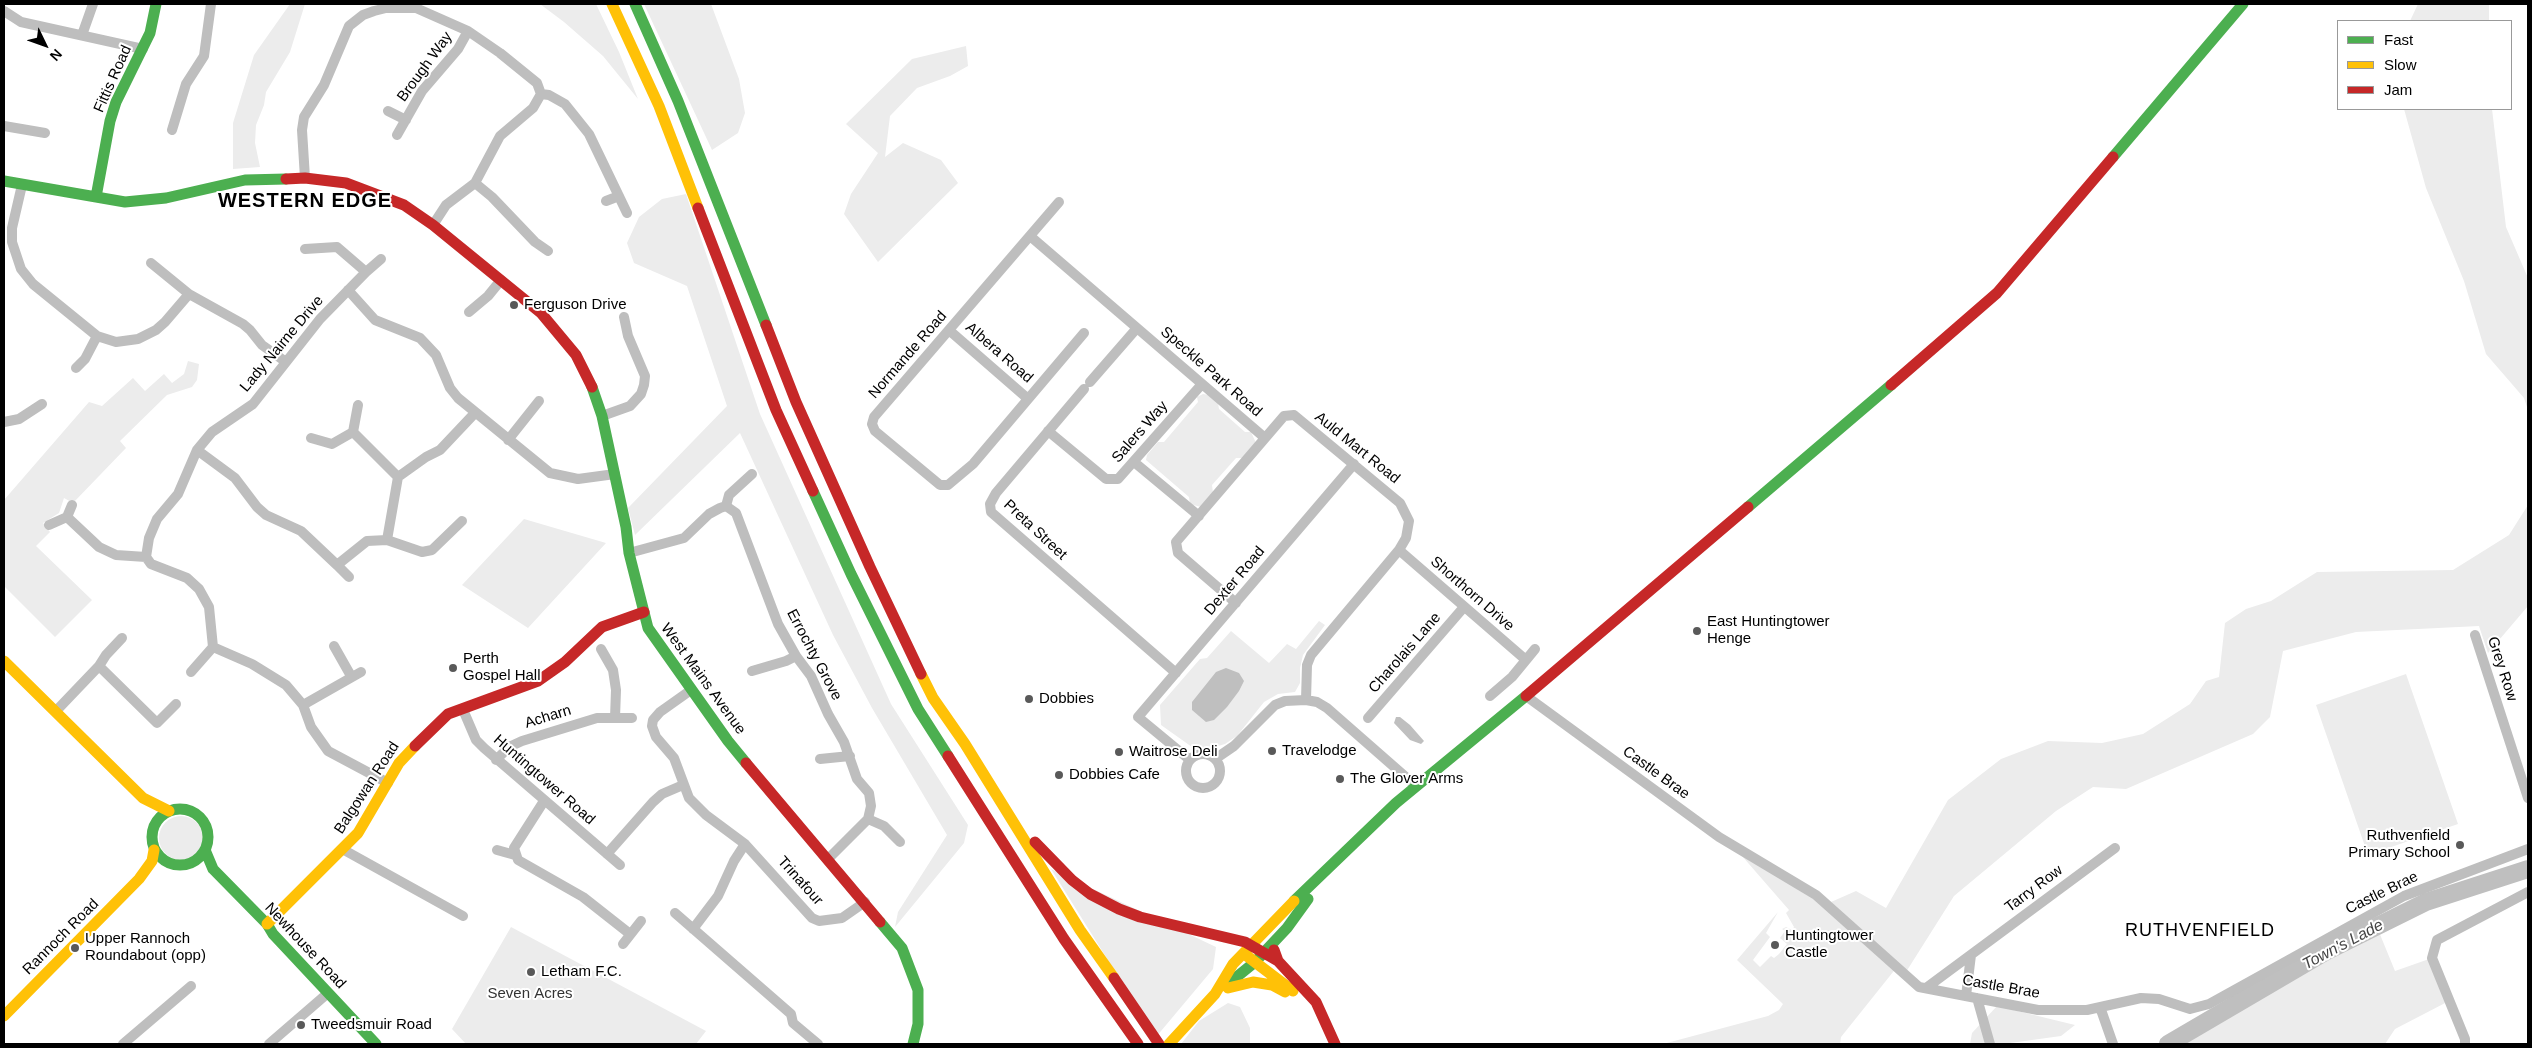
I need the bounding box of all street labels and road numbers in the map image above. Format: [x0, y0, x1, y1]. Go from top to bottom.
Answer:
street label: Brough Way [394, 29, 456, 105]
street label: Fittis Road [90, 43, 136, 115]
street label: Lady Nairne Drive [237, 292, 327, 396]
street label: Normande Road [865, 308, 951, 402]
street label: Albera Road [962, 319, 1036, 387]
street label: Speckle Park Road [1157, 323, 1265, 421]
street label: Salers Way [1108, 397, 1172, 467]
street label: Auld Mart Road [1311, 408, 1403, 488]
street label: Preta Street [1000, 496, 1070, 564]
street label: Dexter Road [1201, 543, 1269, 619]
street label: Shorthorn Drive [1426, 553, 1518, 635]
street label: Errochty Grove [782, 606, 846, 704]
street label: Charolais Lane [1365, 609, 1445, 697]
street label: West Mains Avenue [657, 620, 749, 738]
street label: Grey Row [2483, 635, 2521, 703]
street label: Acharn [523, 701, 573, 733]
street label: Huntingtower Road [490, 731, 598, 829]
street label: Balgowan Road [331, 739, 403, 837]
street label: Castle Brae [1619, 743, 1693, 803]
street label: Trinafour [773, 853, 827, 909]
street label: Tarry Row [2002, 861, 2066, 917]
street label: Castle Brae [2343, 868, 2421, 918]
street label: Rannoch Road [19, 895, 103, 979]
street label: Newhouse Road [261, 899, 349, 993]
street label: Castle Brae [1961, 971, 2041, 1003]

